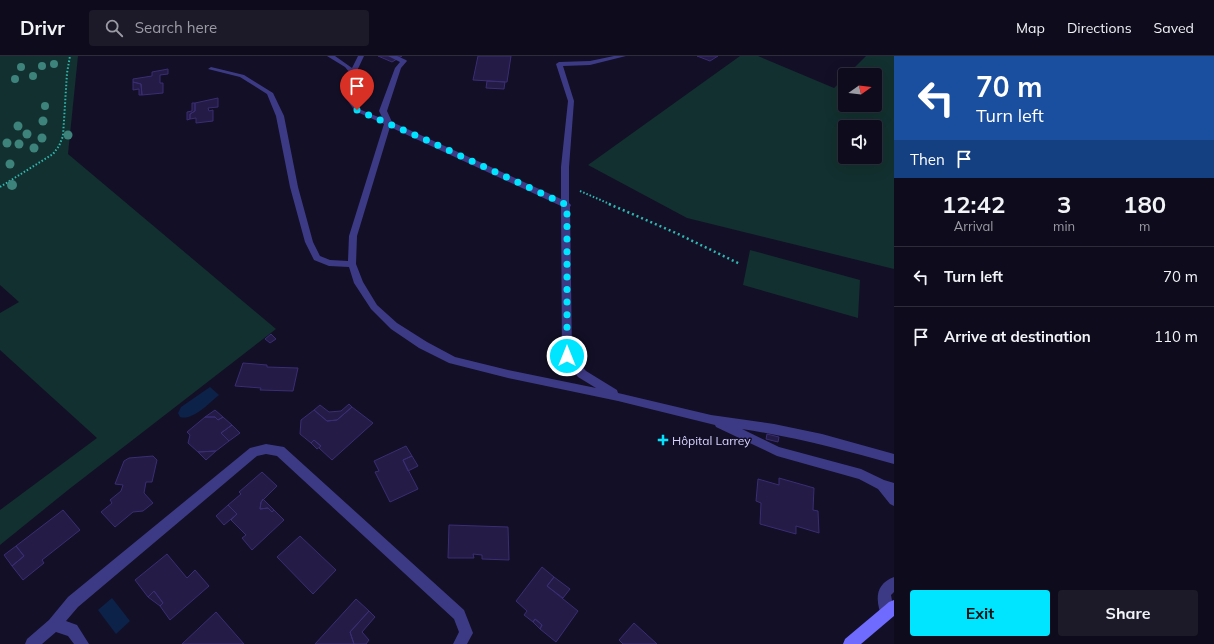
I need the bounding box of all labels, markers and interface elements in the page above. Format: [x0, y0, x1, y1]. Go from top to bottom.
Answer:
search box [89, 10, 369, 46]
text: Drivr [20, 16, 65, 40]
icon: search [103, 17, 125, 39]
text: Search here [135, 18, 217, 37]
text: Map [1016, 19, 1045, 37]
text: Directions [1067, 19, 1132, 37]
text: Saved [1154, 19, 1194, 37]
north arrow [838, 68, 882, 112]
map controls [838, 68, 882, 164]
pin [340, 69, 374, 110]
text: 70 m [976, 69, 1042, 104]
icon: left [910, 72, 962, 124]
icon: arrive [346, 75, 368, 97]
text: Turn left [976, 104, 1044, 127]
button: sound [838, 120, 882, 164]
icon: arrive [953, 148, 975, 170]
text: Then [910, 150, 945, 169]
text: 12:42 [942, 189, 1005, 219]
text: 3 [1057, 189, 1071, 219]
text: 180 [1123, 189, 1166, 219]
text: Arrival [954, 218, 993, 234]
text: min [1053, 218, 1075, 234]
text: m [1139, 218, 1150, 234]
icon: left [910, 266, 932, 288]
text: Turn left [944, 267, 1003, 286]
text: 70 m [1163, 267, 1198, 286]
icon: arrive [910, 326, 932, 348]
text: Arrive at destination [944, 327, 1091, 346]
text: 110 m [1154, 327, 1198, 346]
position arrow [546, 335, 588, 377]
place label: Hôpital Larrey [672, 433, 751, 448]
marker: Hôpital Larrey [657, 434, 669, 446]
button: Exit [910, 590, 1050, 636]
button: Share [1058, 590, 1198, 636]

